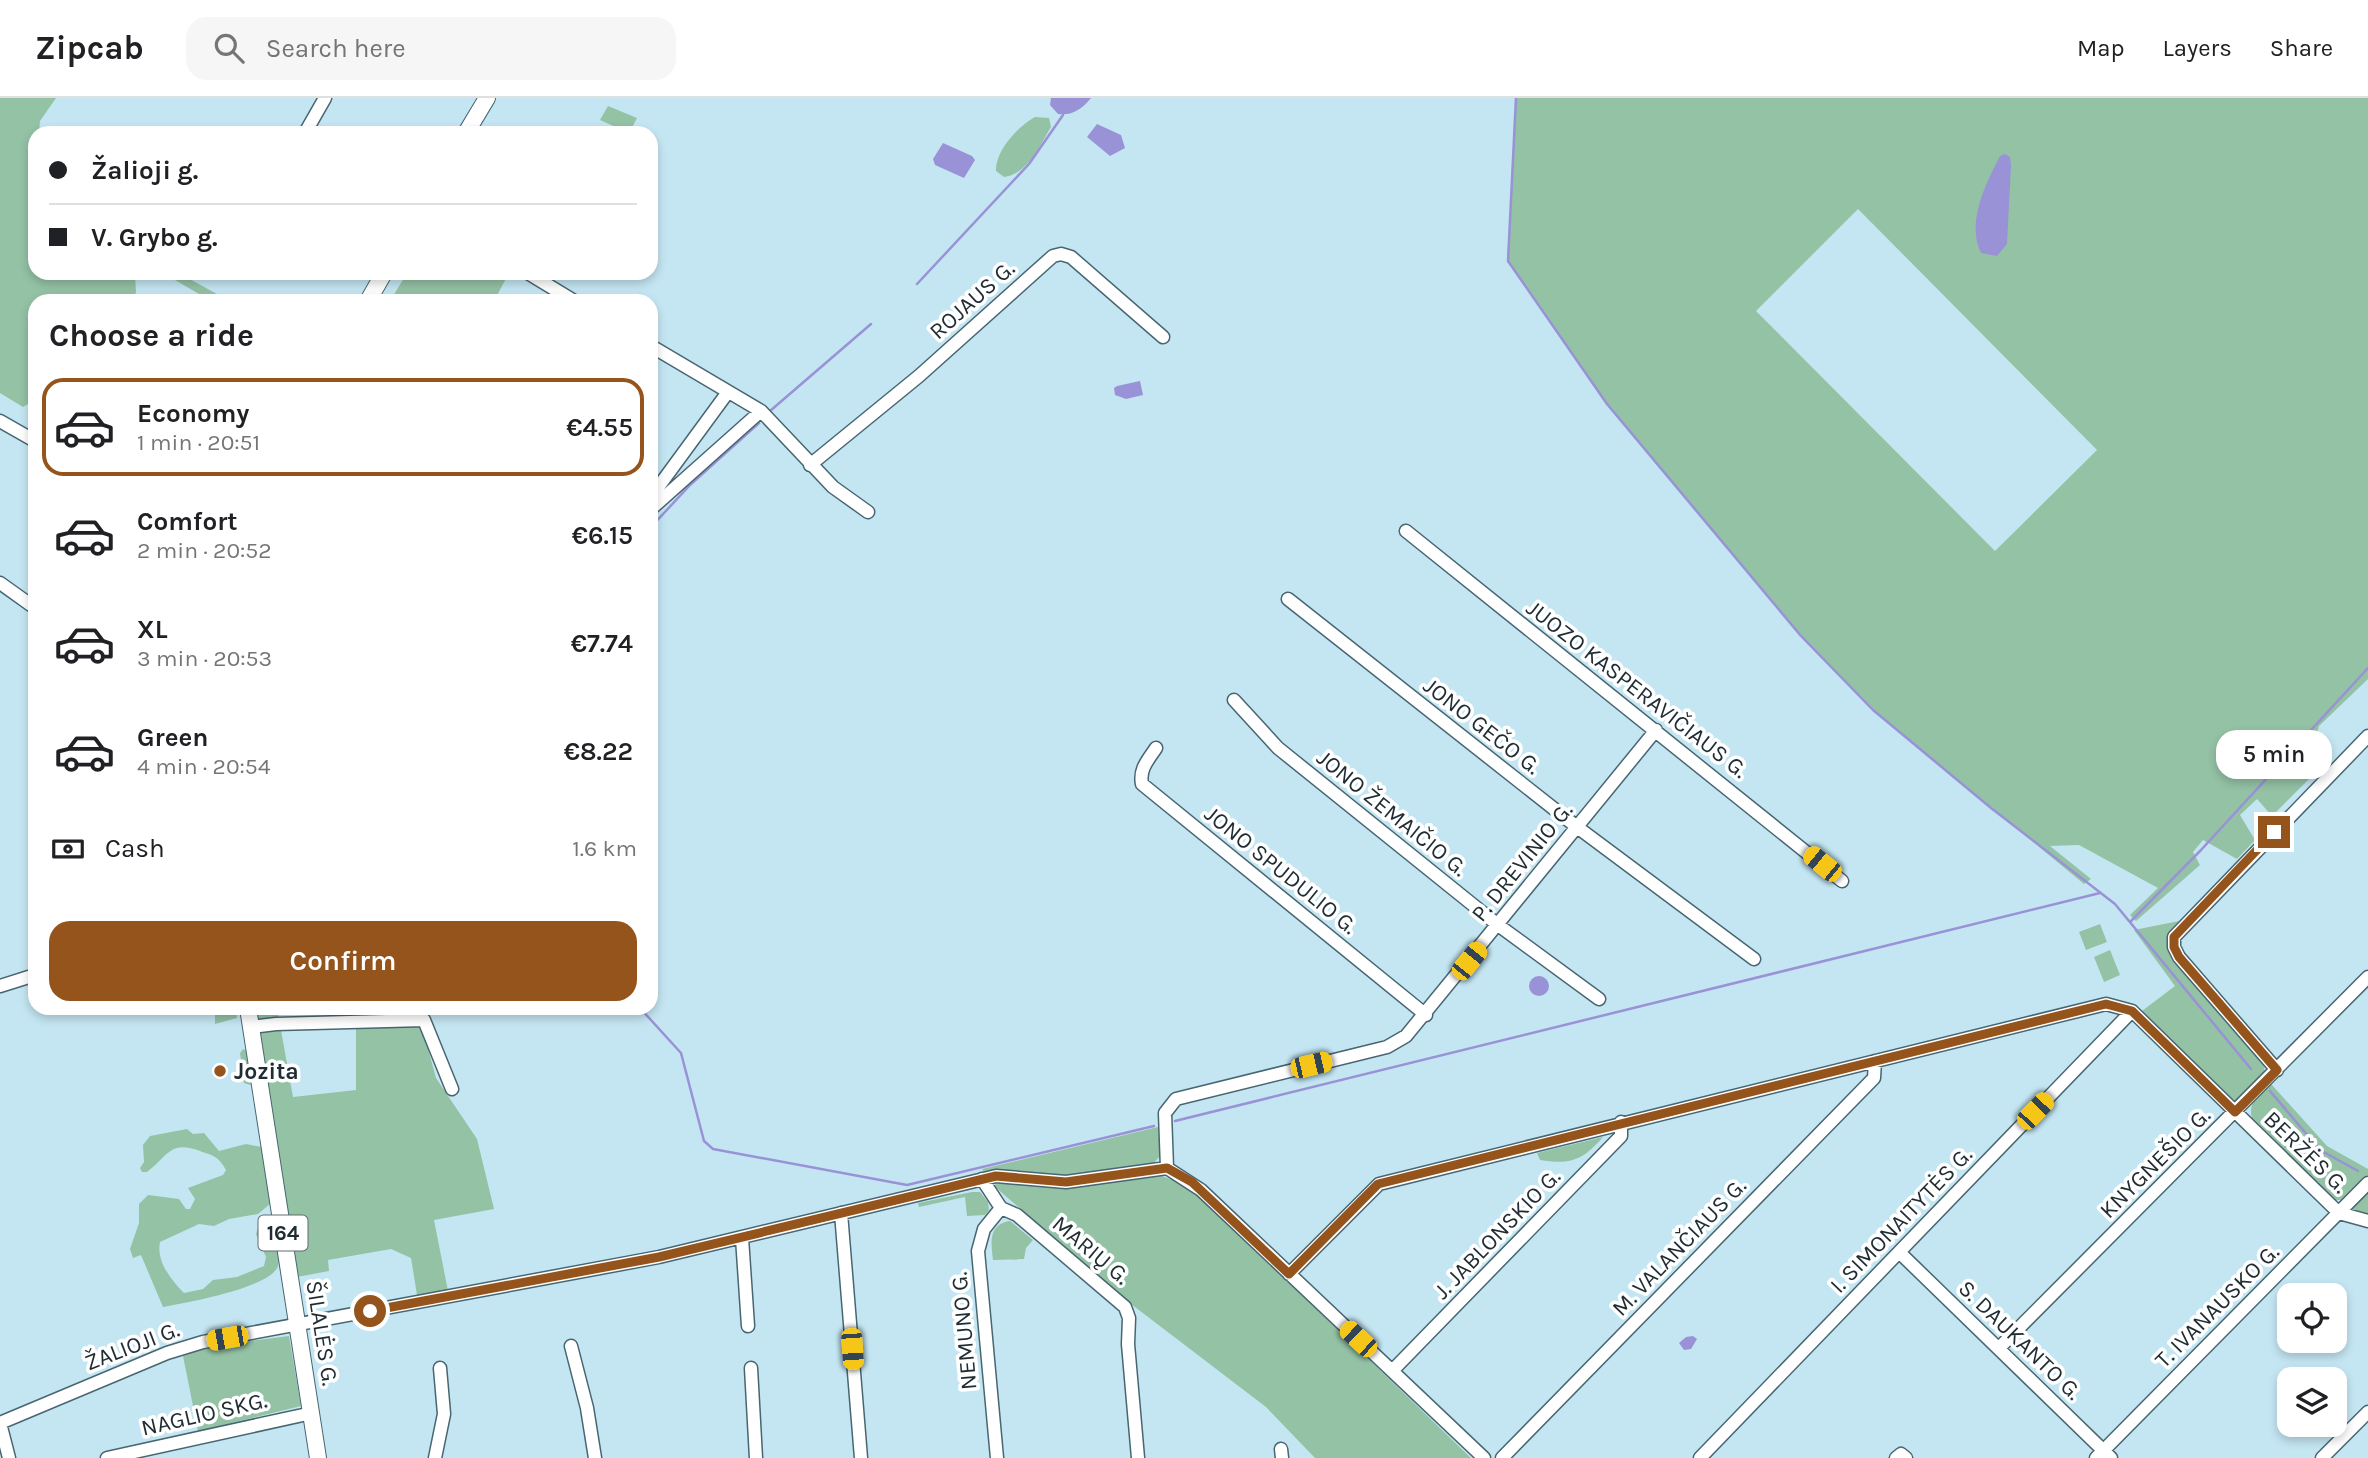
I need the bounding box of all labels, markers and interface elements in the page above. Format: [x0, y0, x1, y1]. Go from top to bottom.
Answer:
search box [186, 17, 676, 80]
text: Zipcab [35, 29, 144, 67]
icon: search [210, 29, 248, 67]
text: Search here [266, 33, 406, 64]
text: Map [2077, 34, 2125, 62]
text: Layers [2163, 34, 2232, 62]
text: Share [2270, 34, 2333, 62]
text: Žalioji g. [91, 155, 198, 186]
text: V. Grybo g. [91, 222, 218, 253]
street label: ROJAUS G. [924, 255, 1020, 345]
text: Choose a ride [49, 317, 254, 354]
icon: car [53, 396, 116, 459]
text: Economy [137, 398, 249, 429]
text: €4.55 [566, 412, 633, 443]
text: 1 min · 20:51 [137, 429, 260, 456]
icon: car [53, 504, 116, 567]
text: Comfort [137, 506, 238, 537]
text: €6.15 [572, 520, 633, 551]
text: 2 min · 20:52 [137, 537, 272, 564]
street label: JUOZO KASPERAVIČIAUS G. [1521, 594, 1753, 784]
icon: car [53, 612, 116, 675]
text: XL [137, 614, 168, 645]
text: €7.74 [571, 628, 633, 659]
text: 3 min · 20:53 [137, 645, 272, 672]
street label: JONO GEČO G. [1418, 672, 1546, 780]
icon: car [53, 720, 116, 783]
text: Green [137, 722, 209, 753]
callout: 5 min [2216, 730, 2332, 780]
text: €8.22 [564, 736, 633, 767]
text: 5 min [2243, 741, 2305, 768]
street label: JONO ŽEMAIČIO G. [1311, 744, 1473, 882]
text: 4 min · 20:54 [137, 753, 271, 780]
street label: P. DREVINIO G. [1466, 797, 1578, 927]
street label: JONO SPUDULIO G. [1199, 800, 1363, 940]
route end [2258, 816, 2290, 848]
icon: cash [49, 830, 87, 868]
text: Cash [105, 833, 165, 864]
text: 1.6 km [572, 835, 637, 862]
car [1800, 843, 1845, 885]
button: Confirm [49, 921, 637, 1001]
car [1448, 938, 1491, 984]
car [1289, 1050, 1334, 1080]
place label: Jozita [234, 1058, 299, 1085]
marker: Jozita [212, 1063, 228, 1079]
car [2013, 1089, 2058, 1133]
street label: KNYGNEŠIO G. [2094, 1102, 2216, 1224]
street label: BERŽĖS G. [2258, 1105, 2354, 1199]
street label: I. SIMONAITYTĖS G. [1824, 1141, 1978, 1299]
street label: J. JABLONSKIO G. [1428, 1163, 1566, 1305]
street label: M. VALANČIAUS G. [1606, 1172, 1752, 1322]
street label: MARIŲ G. [1047, 1210, 1135, 1290]
road number: 164 [258, 1216, 308, 1250]
street label: T. IVANAUSKO G. [2149, 1238, 2285, 1374]
street label: NEMUNO G. [945, 1271, 983, 1391]
street label: S. DAUKANTO G. [1953, 1275, 2087, 1405]
street label: ŠILALĖS G. [300, 1278, 344, 1388]
map controls [2277, 1283, 2347, 1437]
button: locate [2277, 1283, 2347, 1353]
route start [354, 1295, 386, 1327]
street label: ŽALIOJI G. [81, 1316, 183, 1376]
car [1336, 1317, 1381, 1361]
car [205, 1324, 250, 1352]
car [841, 1327, 864, 1371]
button: layers [2277, 1367, 2347, 1437]
street label: NAGLIO SKG. [139, 1386, 269, 1442]

